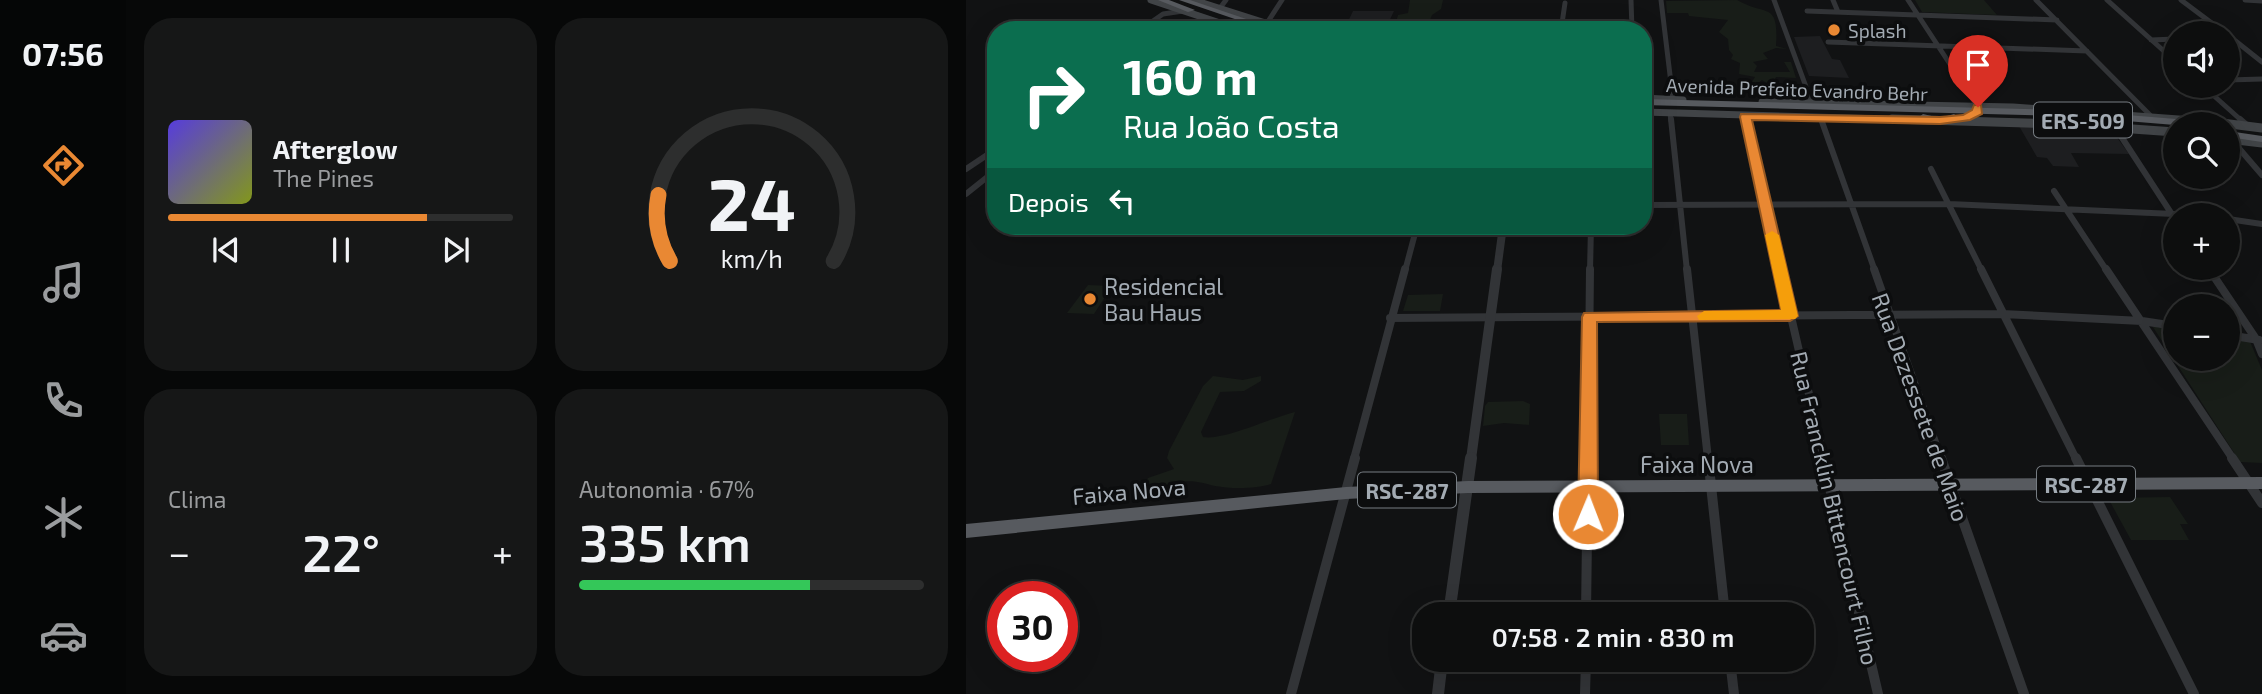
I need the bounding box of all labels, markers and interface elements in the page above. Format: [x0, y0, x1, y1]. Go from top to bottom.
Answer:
place label: Splash [1848, 19, 1906, 42]
map controls [2163, 21, 2240, 371]
button: sound [2163, 21, 2240, 98]
marker: Splash [1826, 22, 1842, 38]
text: 07:56 [22, 34, 104, 72]
pin [1948, 35, 2008, 107]
text: 160 m [1123, 46, 1258, 105]
icon: arrive [1959, 46, 1997, 84]
icon: right [1008, 49, 1099, 140]
street label: Avenida Prefeito Evandro Behr [1666, 73, 1929, 105]
road number: ERS-509 [2034, 102, 2132, 138]
text: Rua João Costa [1123, 106, 1339, 144]
button: search [2163, 112, 2240, 189]
text: Afterglow [273, 133, 398, 164]
icon: directions [39, 141, 88, 190]
text: 24 [707, 158, 796, 246]
text: The Pines [273, 164, 374, 192]
icon: left [1103, 182, 1141, 220]
text: Depois [1008, 186, 1089, 217]
button: + [2163, 203, 2240, 280]
icon: previous [207, 231, 245, 269]
icon: pause [322, 231, 360, 269]
icon: next [437, 231, 475, 269]
text: km/h [720, 243, 783, 273]
icon: music [39, 258, 88, 307]
place label: Residencial Bau Haus [1104, 272, 1223, 326]
street label: Rua Dezessete de Maio [1867, 289, 1975, 525]
marker: Residencial Bau Haus [1082, 291, 1098, 307]
button: − [2163, 294, 2240, 371]
street label: Rua Francklin Bittencourt Filho [1785, 348, 1885, 668]
icon: phone [39, 376, 88, 425]
street label: Faixa Nova [1640, 450, 1754, 478]
road number: RSC-287 [2037, 466, 2135, 502]
street label: Faixa Nova [1071, 472, 1187, 510]
road number: RSC-287 [1358, 472, 1456, 508]
text: Autonomia · 67% [579, 475, 754, 503]
position arrow [1551, 477, 1625, 551]
text: Clima [168, 485, 226, 513]
icon: climate [39, 493, 88, 542]
text: 335 km [579, 510, 751, 572]
text: 22° [302, 520, 380, 582]
text: − [168, 529, 190, 575]
text: + [492, 529, 513, 575]
speed limit sign: 30 [987, 581, 1078, 672]
icon: car [39, 611, 88, 660]
text: 07:58 · 2 min · 830 m [1492, 621, 1734, 652]

